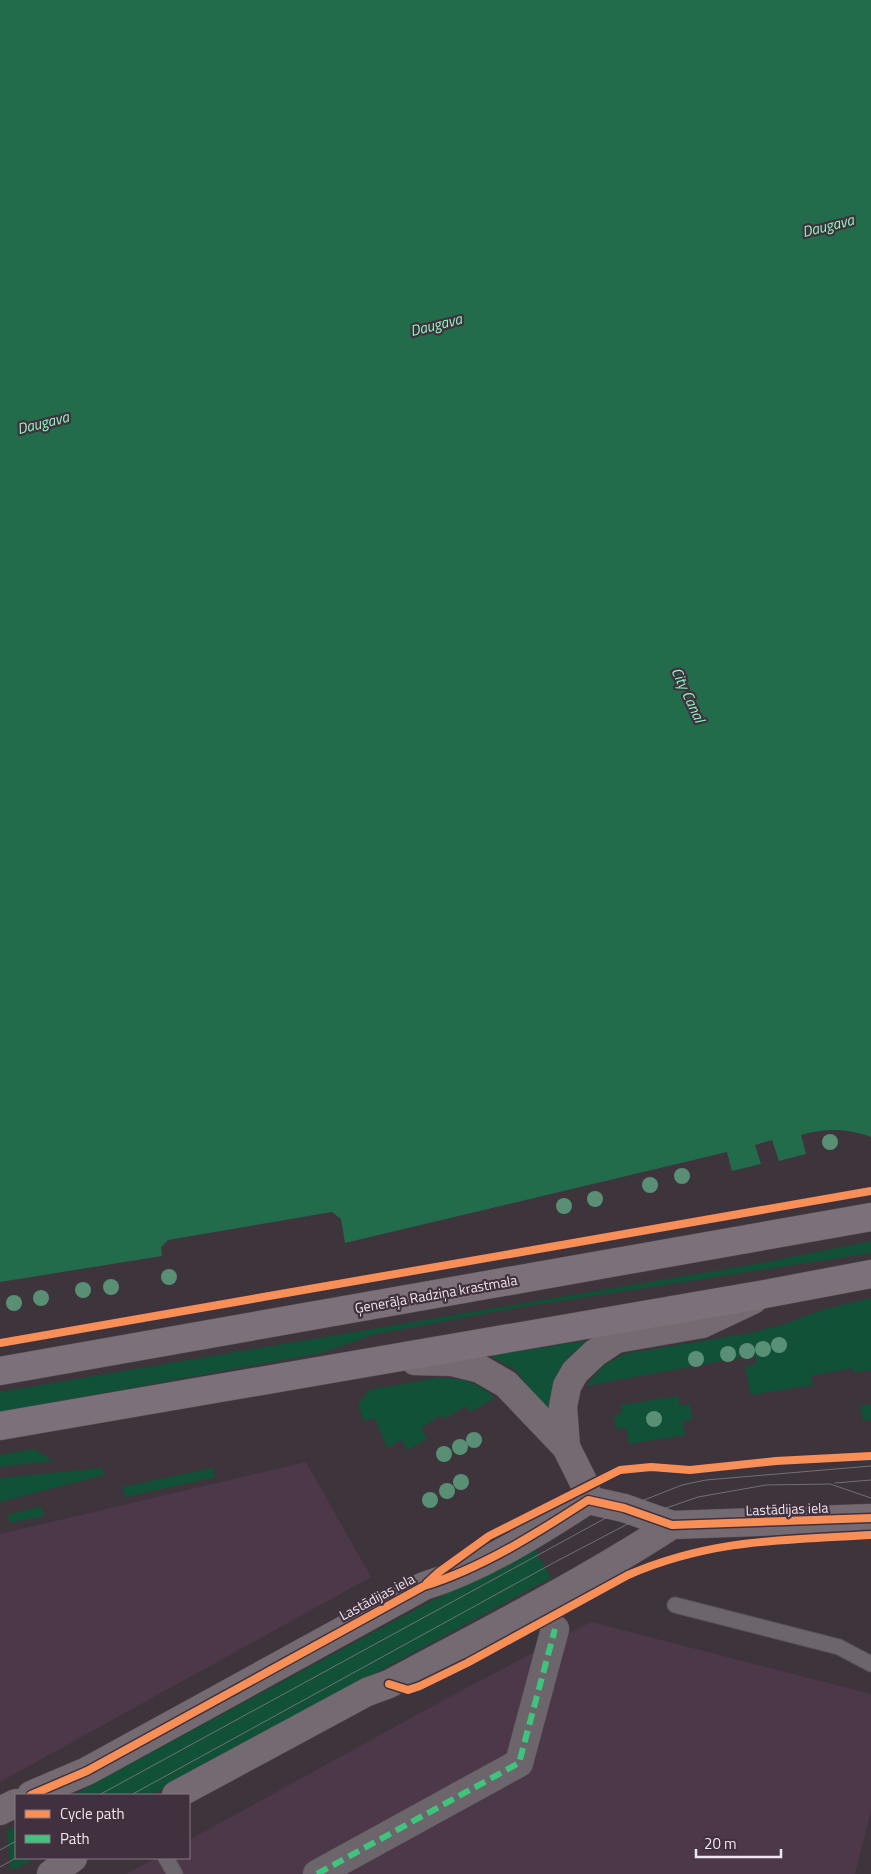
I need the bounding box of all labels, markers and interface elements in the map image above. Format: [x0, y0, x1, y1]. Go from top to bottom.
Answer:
water label: Daugava [800, 208, 858, 243]
water label: Daugava [408, 307, 466, 342]
water label: Daugava [15, 405, 73, 440]
water label: City Canal [666, 663, 712, 728]
street label: Ģenerāļa Radziņa krastmala [353, 1269, 519, 1318]
street label: Lastādijas iela [745, 1497, 829, 1520]
street label: Lastādijas iela [335, 1568, 418, 1625]
legend [15, 1794, 190, 1859]
text: Cycle path [60, 1802, 125, 1825]
scale bar [696, 1826, 781, 1858]
text: Path [60, 1827, 90, 1850]
text: 20 m [704, 1832, 737, 1855]

